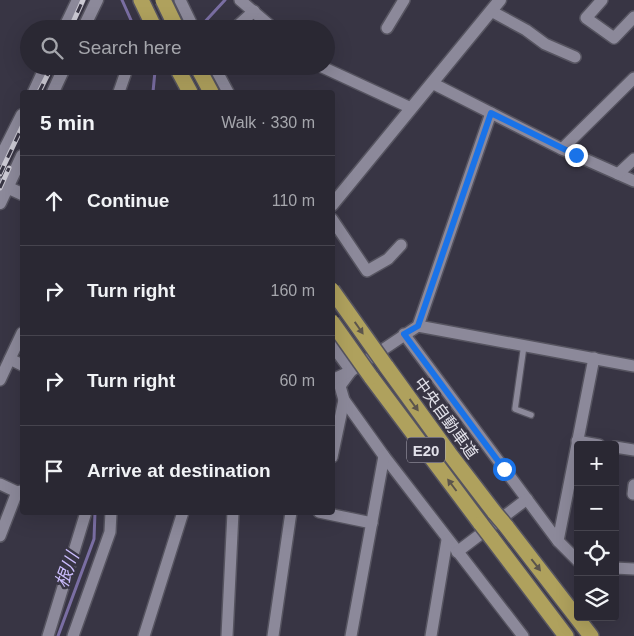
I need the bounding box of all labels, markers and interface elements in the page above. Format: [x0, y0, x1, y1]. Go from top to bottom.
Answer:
search box [20, 20, 335, 75]
icon: search [38, 34, 66, 62]
text: Search here [78, 37, 182, 58]
text: 5 min [40, 111, 95, 134]
text: Walk · 330 m [221, 114, 315, 131]
route end [565, 144, 588, 167]
icon: ahead [40, 187, 68, 215]
text: Continue [87, 190, 169, 211]
text: 110 m [272, 192, 315, 209]
icon: right [40, 277, 68, 305]
text: Turn right [87, 280, 175, 301]
text: 160 m [271, 282, 315, 299]
one-way arrow [354, 321, 364, 335]
icon: right [40, 367, 68, 395]
text: Turn right [87, 370, 175, 391]
text: 60 m [279, 372, 315, 389]
street label: 中央自動車道 [411, 374, 481, 462]
one-way arrow [409, 398, 419, 412]
road number: E20 [407, 438, 445, 462]
map controls [574, 441, 619, 621]
button: + [574, 441, 619, 486]
icon: arrive [40, 457, 68, 485]
route start [493, 458, 516, 481]
text: Arrive at destination [87, 460, 271, 481]
one-way arrow [446, 479, 457, 492]
button: − [574, 486, 619, 531]
button: locate [574, 531, 619, 576]
water label: 根川 [51, 548, 83, 590]
one-way arrow [530, 558, 541, 571]
button: layers [574, 576, 619, 621]

